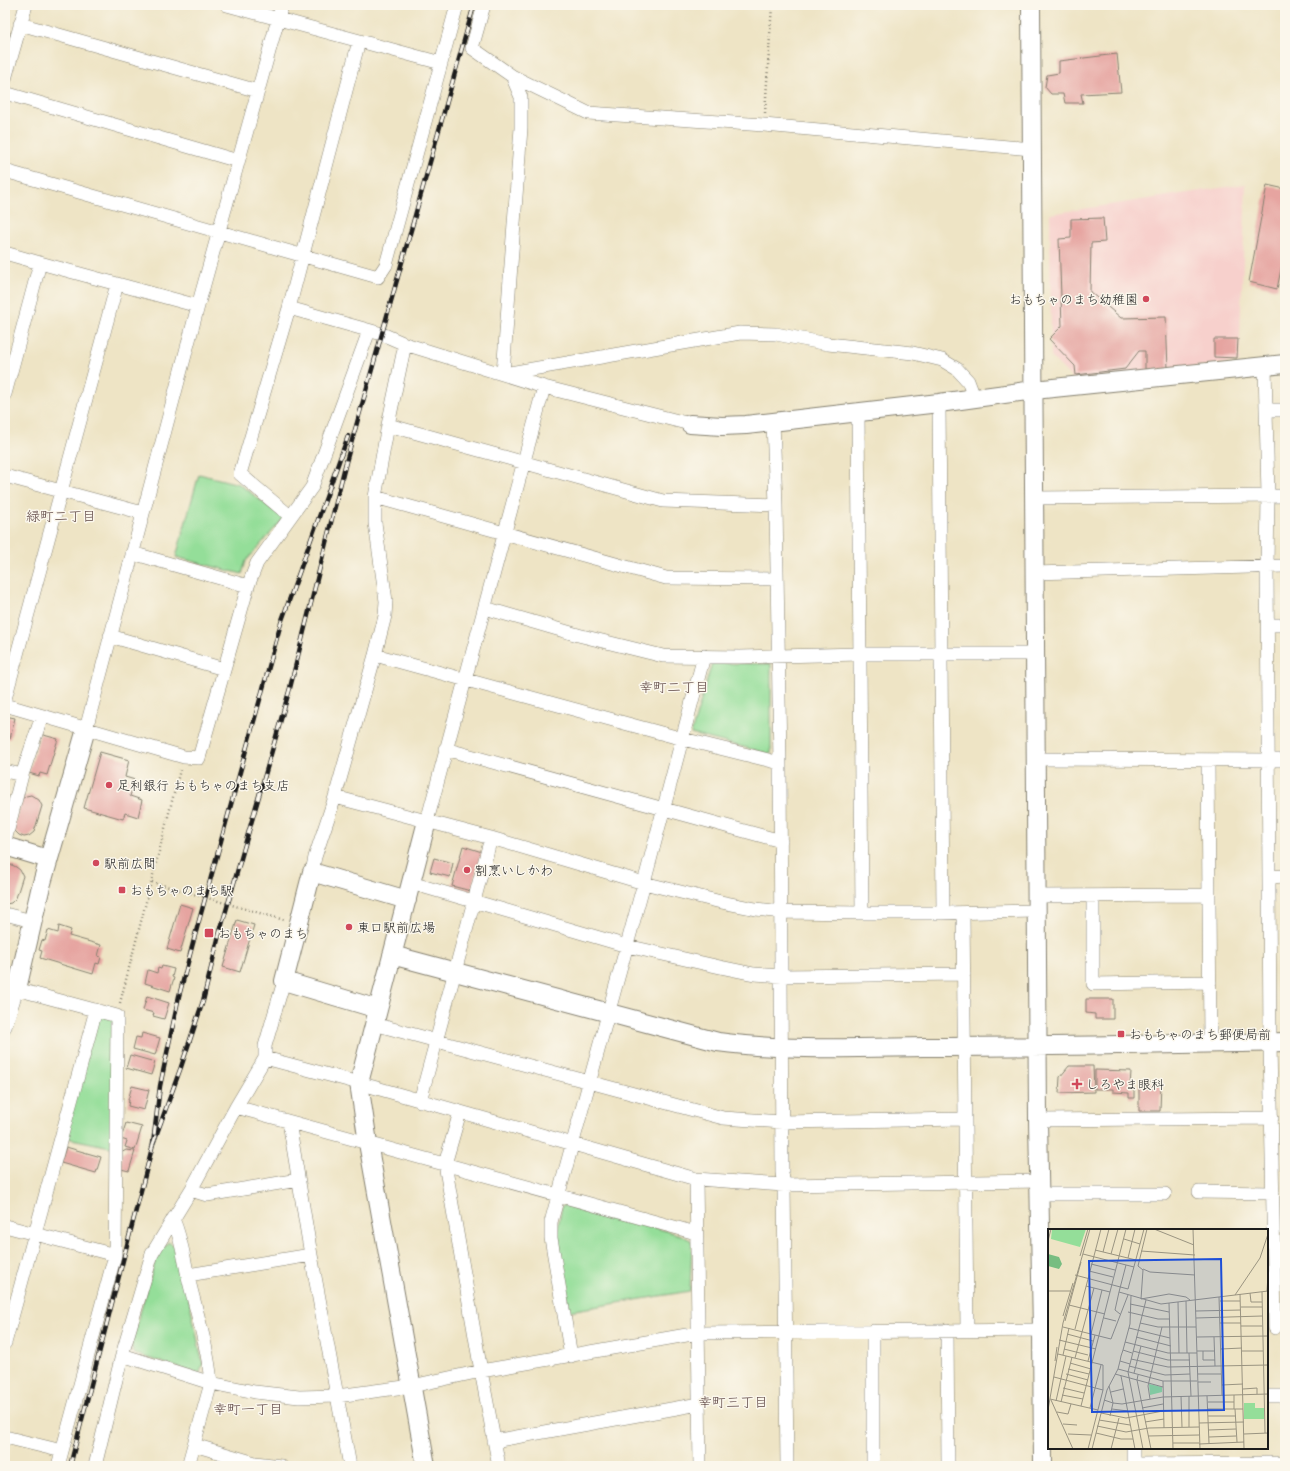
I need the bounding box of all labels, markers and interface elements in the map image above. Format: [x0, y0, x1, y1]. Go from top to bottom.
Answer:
place label: おもちゃのまち幼稚園 [1009, 292, 1138, 307]
marker: おもちゃのまち幼稚園 [1141, 294, 1151, 304]
district label: 緑町二丁目 [26, 508, 96, 525]
district label: 幸町二丁目 [639, 679, 709, 696]
place label: 足利銀行 おもちゃのまち支店 [117, 778, 289, 793]
marker: 足利銀行 おもちゃのまち支店 [104, 780, 114, 790]
place label: 駅前広間 [104, 856, 156, 871]
marker: 駅前広間 [91, 858, 101, 868]
place label: 割烹いしかわ [475, 863, 553, 878]
marker: 割烹いしかわ [462, 865, 472, 875]
place label: おもちゃのまち駅 [130, 883, 233, 898]
marker: おもちゃのまち駅 [117, 885, 127, 895]
place label: 東口駅前広場 [357, 920, 435, 935]
marker: 東口駅前広場 [344, 922, 354, 932]
place label: おもちゃのまち [218, 926, 308, 941]
marker: おもちゃのまち [203, 927, 215, 939]
place label: おもちゃのまち郵便局前 [1129, 1027, 1271, 1042]
marker: おもちゃのまち郵便局前 [1116, 1029, 1126, 1039]
place label: しろやま眼科 [1086, 1077, 1164, 1092]
marker: しろやま眼科 [1071, 1078, 1083, 1090]
inset map [1048, 1229, 1268, 1449]
district label: 幸町三丁目 [698, 1394, 768, 1411]
district label: 幸町一丁目 [213, 1401, 283, 1418]

